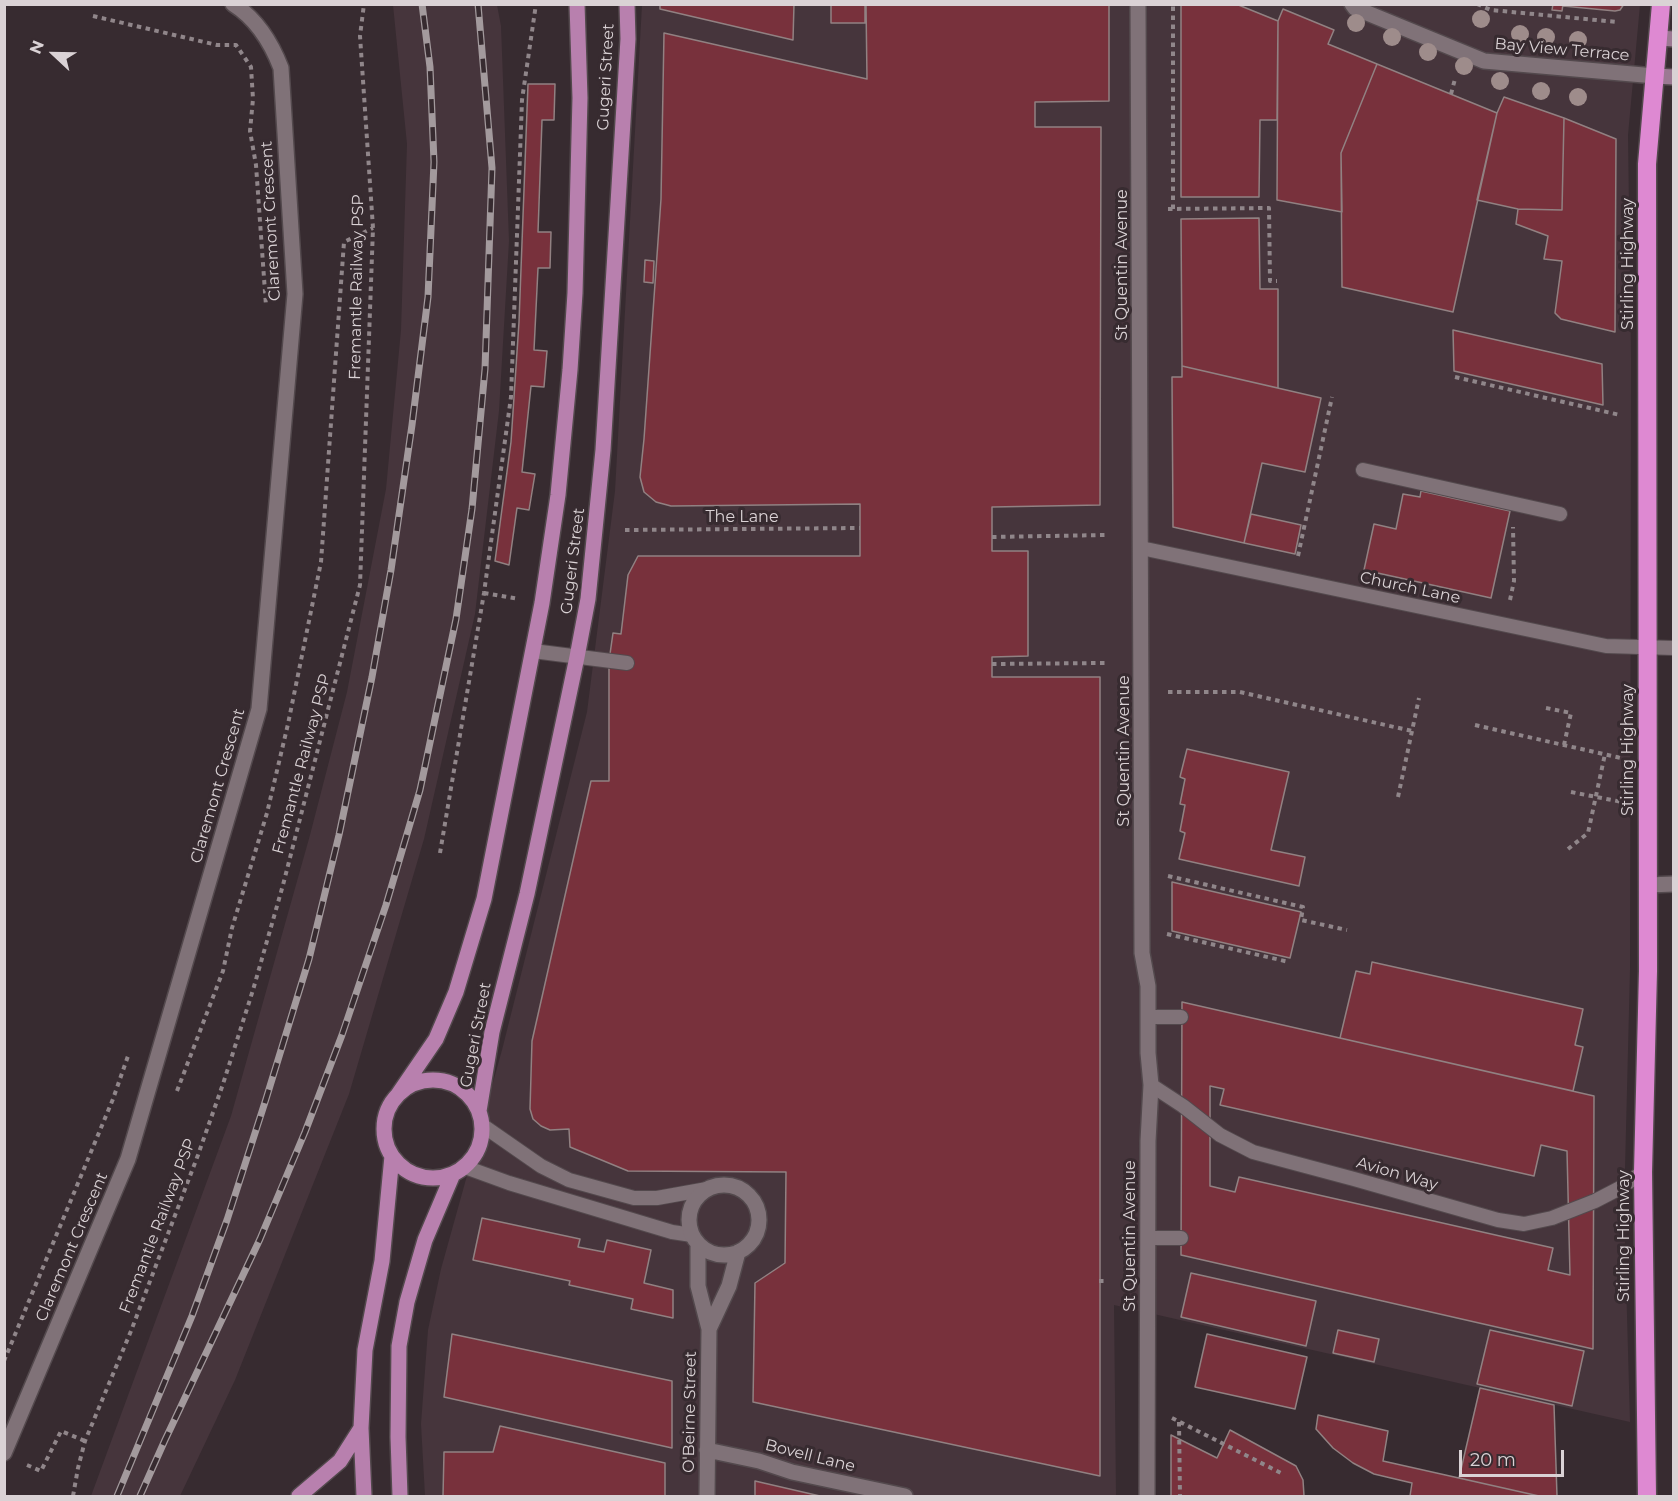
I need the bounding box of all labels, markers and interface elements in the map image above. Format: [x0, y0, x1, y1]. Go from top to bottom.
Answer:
street label: Gugeri Street [594, 23, 618, 131]
north arrow [24, 24, 84, 84]
street label: Bay View Terrace [1494, 35, 1630, 65]
text: N [26, 38, 48, 57]
street label: Claremont Crescent [257, 140, 285, 302]
street label: St Quentin Avenue [1112, 189, 1132, 341]
street label: Fremantle Railway PSP [346, 194, 368, 380]
street label: Stirling Highway [1618, 198, 1638, 330]
street label: Gugeri Street [557, 507, 589, 615]
street label: The Lane [705, 507, 779, 527]
street label: Church Lane [1358, 568, 1462, 608]
street label: Fremantle Railway PSP [269, 672, 335, 856]
street label: St Quentin Avenue [1114, 675, 1134, 827]
street label: Stirling Highway [1618, 684, 1638, 816]
street label: Claremont Crescent [187, 706, 249, 866]
street label: Gugeri Street [456, 981, 496, 1089]
street label: Fremantle Railway PSP [116, 1136, 200, 1316]
street label: Avion Way [1354, 1153, 1440, 1195]
street label: St Quentin Avenue [1120, 1160, 1140, 1312]
street label: Claremont Crescent [32, 1169, 112, 1325]
street label: Stirling Highway [1614, 1170, 1634, 1302]
street label: O'Beirne Street [679, 1351, 701, 1473]
street label: Bovell Lane [763, 1436, 857, 1476]
scale bar [1462, 1438, 1567, 1476]
text: 20 m [1470, 1449, 1516, 1471]

